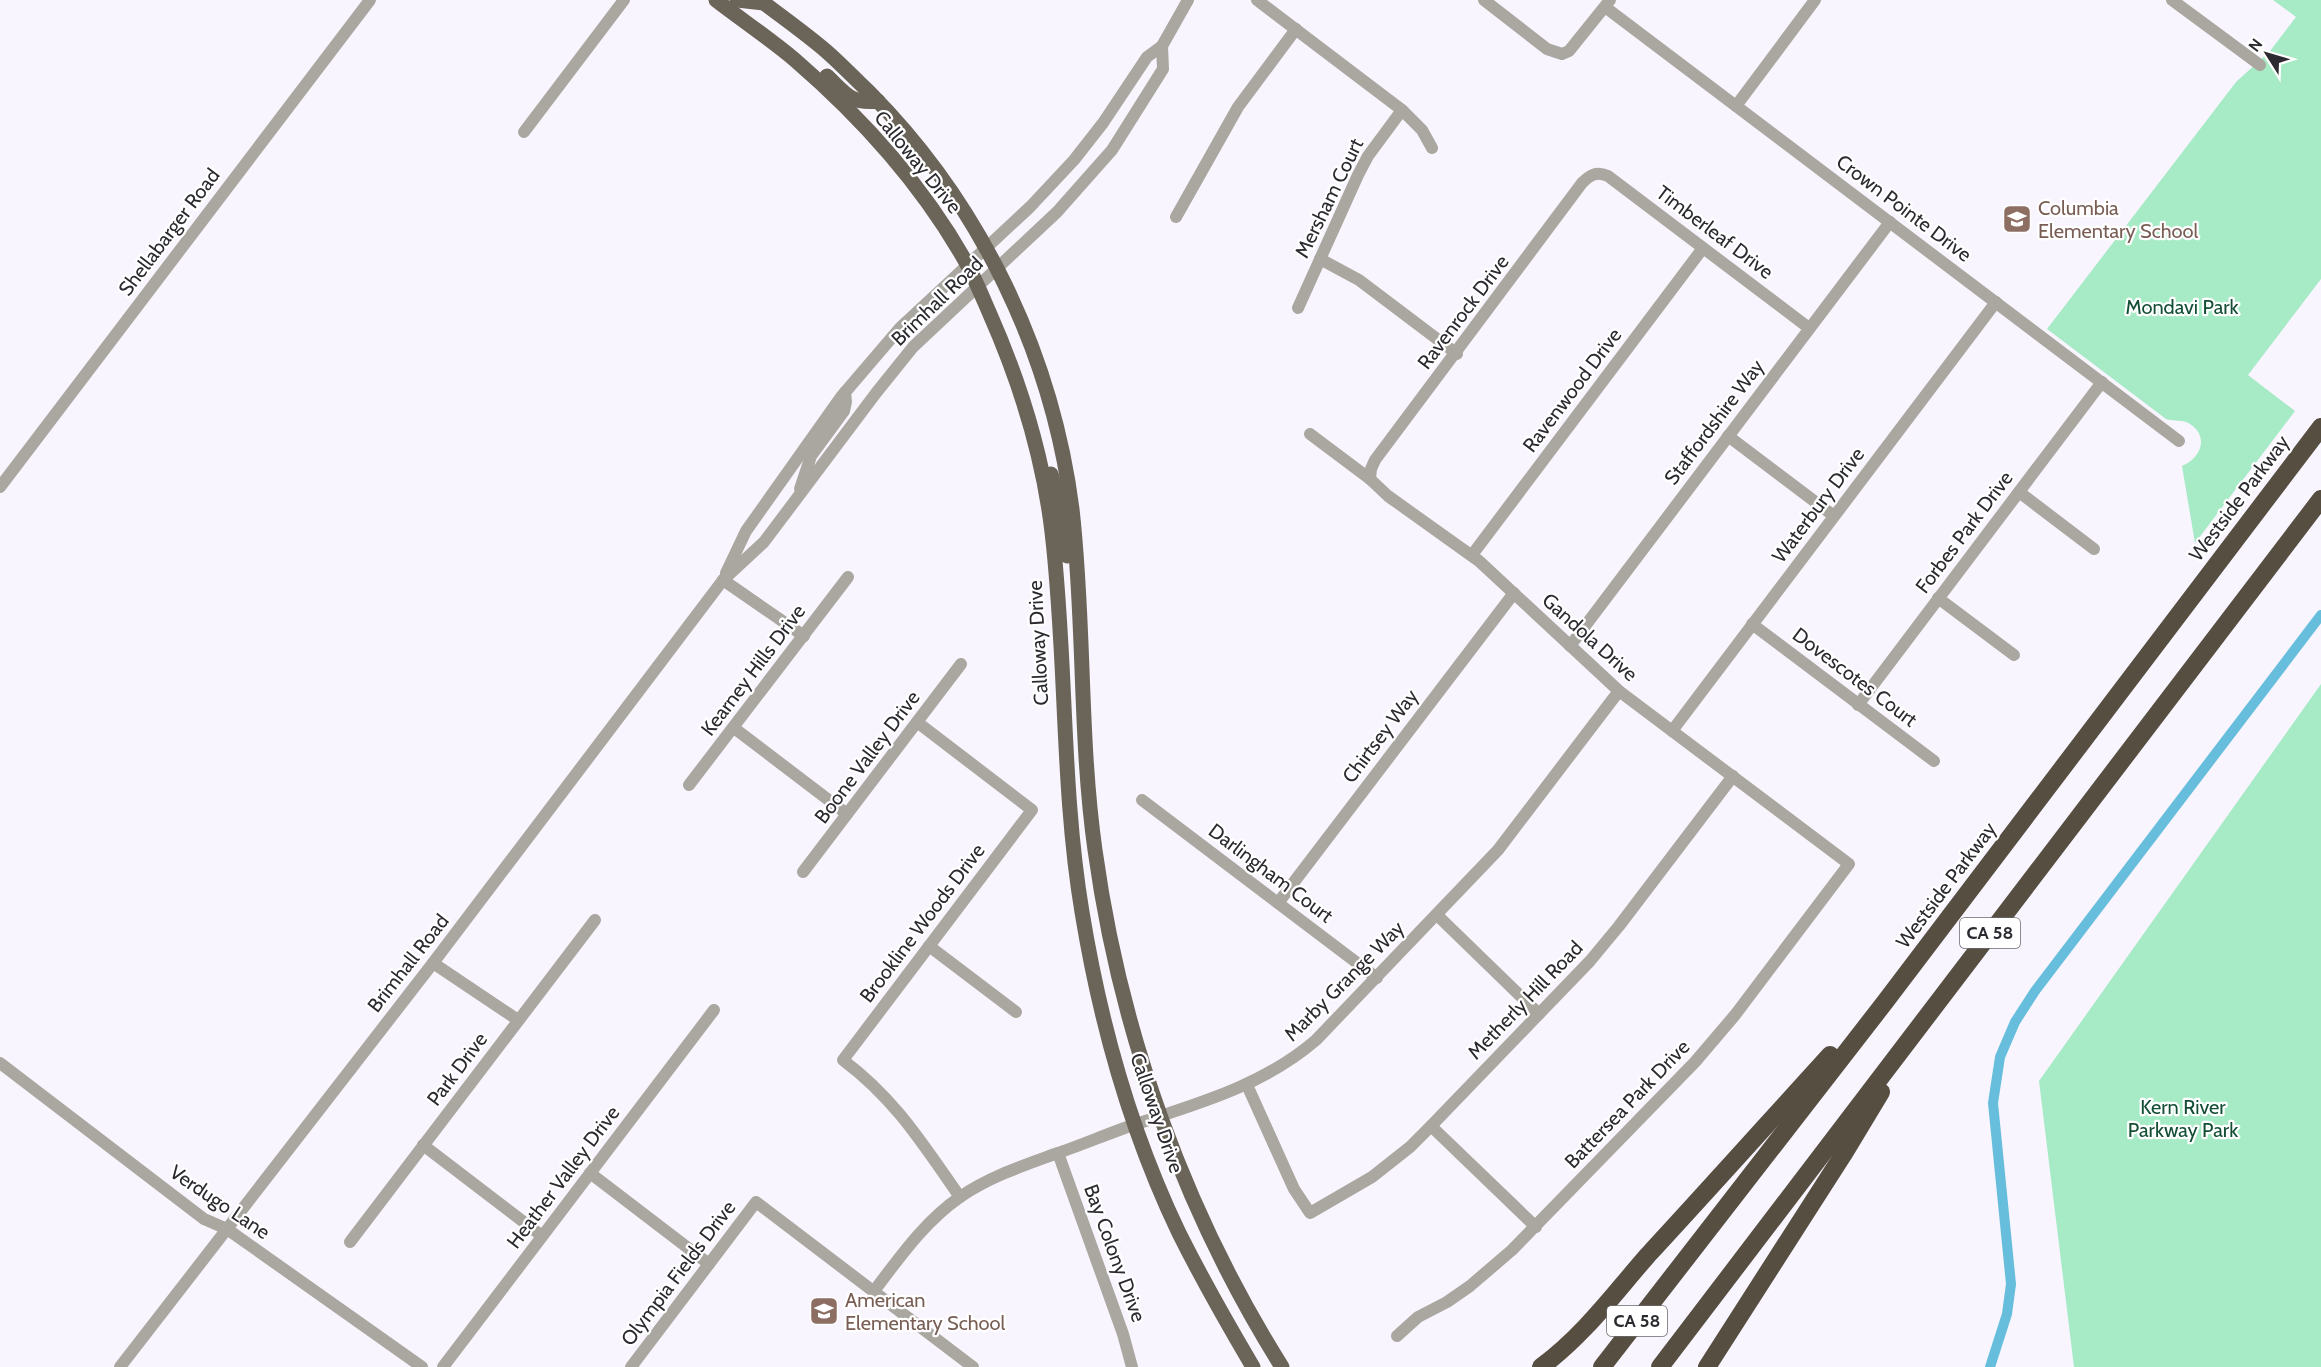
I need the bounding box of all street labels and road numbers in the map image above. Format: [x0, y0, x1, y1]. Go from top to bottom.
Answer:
street label: Calloway Drive [869, 106, 967, 218]
street label: Mersham Court [1290, 134, 1368, 262]
street label: Crown Pointe Drive [1832, 149, 1976, 267]
street label: Shellabarger Road [113, 164, 225, 300]
street label: Timberleaf Drive [1652, 180, 1778, 284]
street label: Ravenrock Drive [1412, 250, 1514, 374]
street label: Brimhall Road [886, 251, 988, 351]
street label: Ravenwood Drive [1518, 323, 1626, 457]
street label: Staffordshire Way [1659, 355, 1769, 489]
street label: Westside Parkway [2184, 430, 2294, 566]
street label: Waterbury Drive [1767, 443, 1869, 567]
street label: Forbes Park Drive [1910, 466, 2018, 598]
street label: Calloway Drive [1023, 580, 1053, 706]
street label: Gandola Drive [1537, 588, 1643, 686]
street label: Kearney Hills Drive [696, 600, 810, 740]
street label: Dovescotes Court [1788, 622, 1922, 732]
street label: Chirtsey Way [1337, 684, 1423, 788]
street label: Boone Valley Drive [809, 686, 925, 828]
street label: Westside Parkway [1891, 817, 2001, 953]
street label: Darlingham Court [1204, 818, 1338, 928]
street label: Brookline Woods Drive [854, 839, 990, 1007]
street label: Brimhall Road [362, 909, 454, 1017]
street label: Marby Grange Way [1279, 916, 1409, 1046]
road number: CA 58 [1960, 918, 2020, 948]
street label: Metherly Hill Road [1463, 936, 1587, 1064]
street label: Park Drive [422, 1028, 492, 1110]
street label: Battersea Park Drive [1560, 1035, 1694, 1173]
street label: Calloway Drive [1125, 1050, 1189, 1176]
street label: Heather Valley Drive [502, 1101, 624, 1253]
street label: Verdugo Lane [165, 1160, 275, 1244]
street label: Bay Colony Drive [1079, 1181, 1151, 1325]
street label: Olympia Fields Drive [616, 1196, 740, 1350]
road number: CA 58 [1607, 1306, 1667, 1336]

